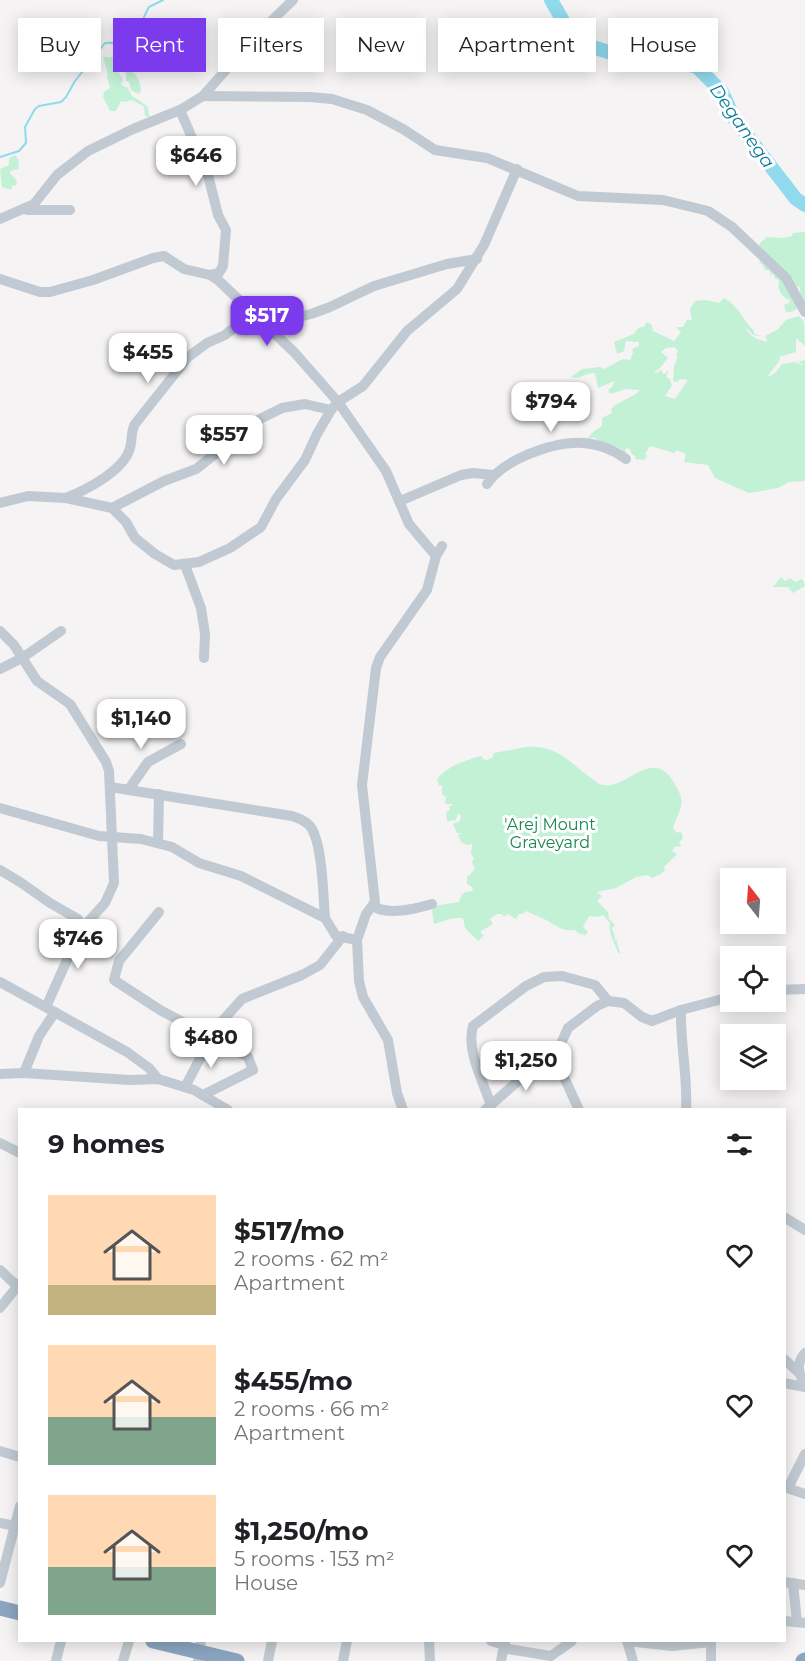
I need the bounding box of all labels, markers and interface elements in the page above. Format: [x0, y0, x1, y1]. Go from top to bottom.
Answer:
chip: Buy [18, 18, 101, 72]
chip: Rent [113, 18, 206, 72]
chip: Filters [218, 18, 324, 72]
chip: New [336, 18, 426, 72]
chip: Apartment [438, 18, 596, 72]
chip: House [608, 18, 718, 72]
water label: Deganega [705, 80, 779, 172]
pin: $646 [160, 136, 232, 187]
text: $646 [170, 143, 222, 167]
pin: $517 [231, 296, 303, 347]
text: $517 [245, 303, 289, 327]
pin: $455 [112, 333, 184, 384]
text: $455 [123, 340, 173, 364]
pin: $794 [515, 382, 587, 433]
text: $794 [525, 389, 577, 413]
pin: $557 [188, 415, 260, 466]
text: $557 [200, 422, 248, 446]
pin: $1,140 [92, 699, 190, 750]
text: $1,140 [111, 706, 171, 730]
park label: 'Arej Mount Graveyard [504, 815, 596, 852]
north arrow [720, 868, 786, 934]
map controls [720, 868, 786, 1090]
pin: $746 [42, 919, 114, 970]
text: $746 [53, 926, 103, 950]
button: locate [720, 946, 786, 1012]
pin: $480 [175, 1018, 247, 1069]
button: layers [720, 1024, 786, 1090]
text: $480 [184, 1025, 238, 1049]
pin: $1,250 [477, 1041, 575, 1092]
text: $1,250 [494, 1048, 558, 1072]
text: 9 homes [48, 1128, 165, 1160]
icon: filters [723, 1128, 756, 1161]
text: $517/mo [234, 1215, 344, 1247]
icon: home [96, 1219, 168, 1291]
icon: heart [723, 1239, 756, 1272]
text: 2 rooms · 62 m² [234, 1247, 389, 1271]
text: Apartment [234, 1271, 345, 1295]
text: $455/mo [234, 1365, 353, 1397]
icon: home [96, 1369, 168, 1441]
icon: heart [723, 1389, 756, 1422]
text: 2 rooms · 66 m² [234, 1397, 389, 1421]
text: Apartment [234, 1421, 345, 1445]
text: $1,250/mo [234, 1515, 368, 1547]
icon: home [96, 1519, 168, 1591]
icon: heart [723, 1539, 756, 1572]
text: 5 rooms · 153 m² [234, 1547, 395, 1571]
text: House [234, 1571, 298, 1595]

